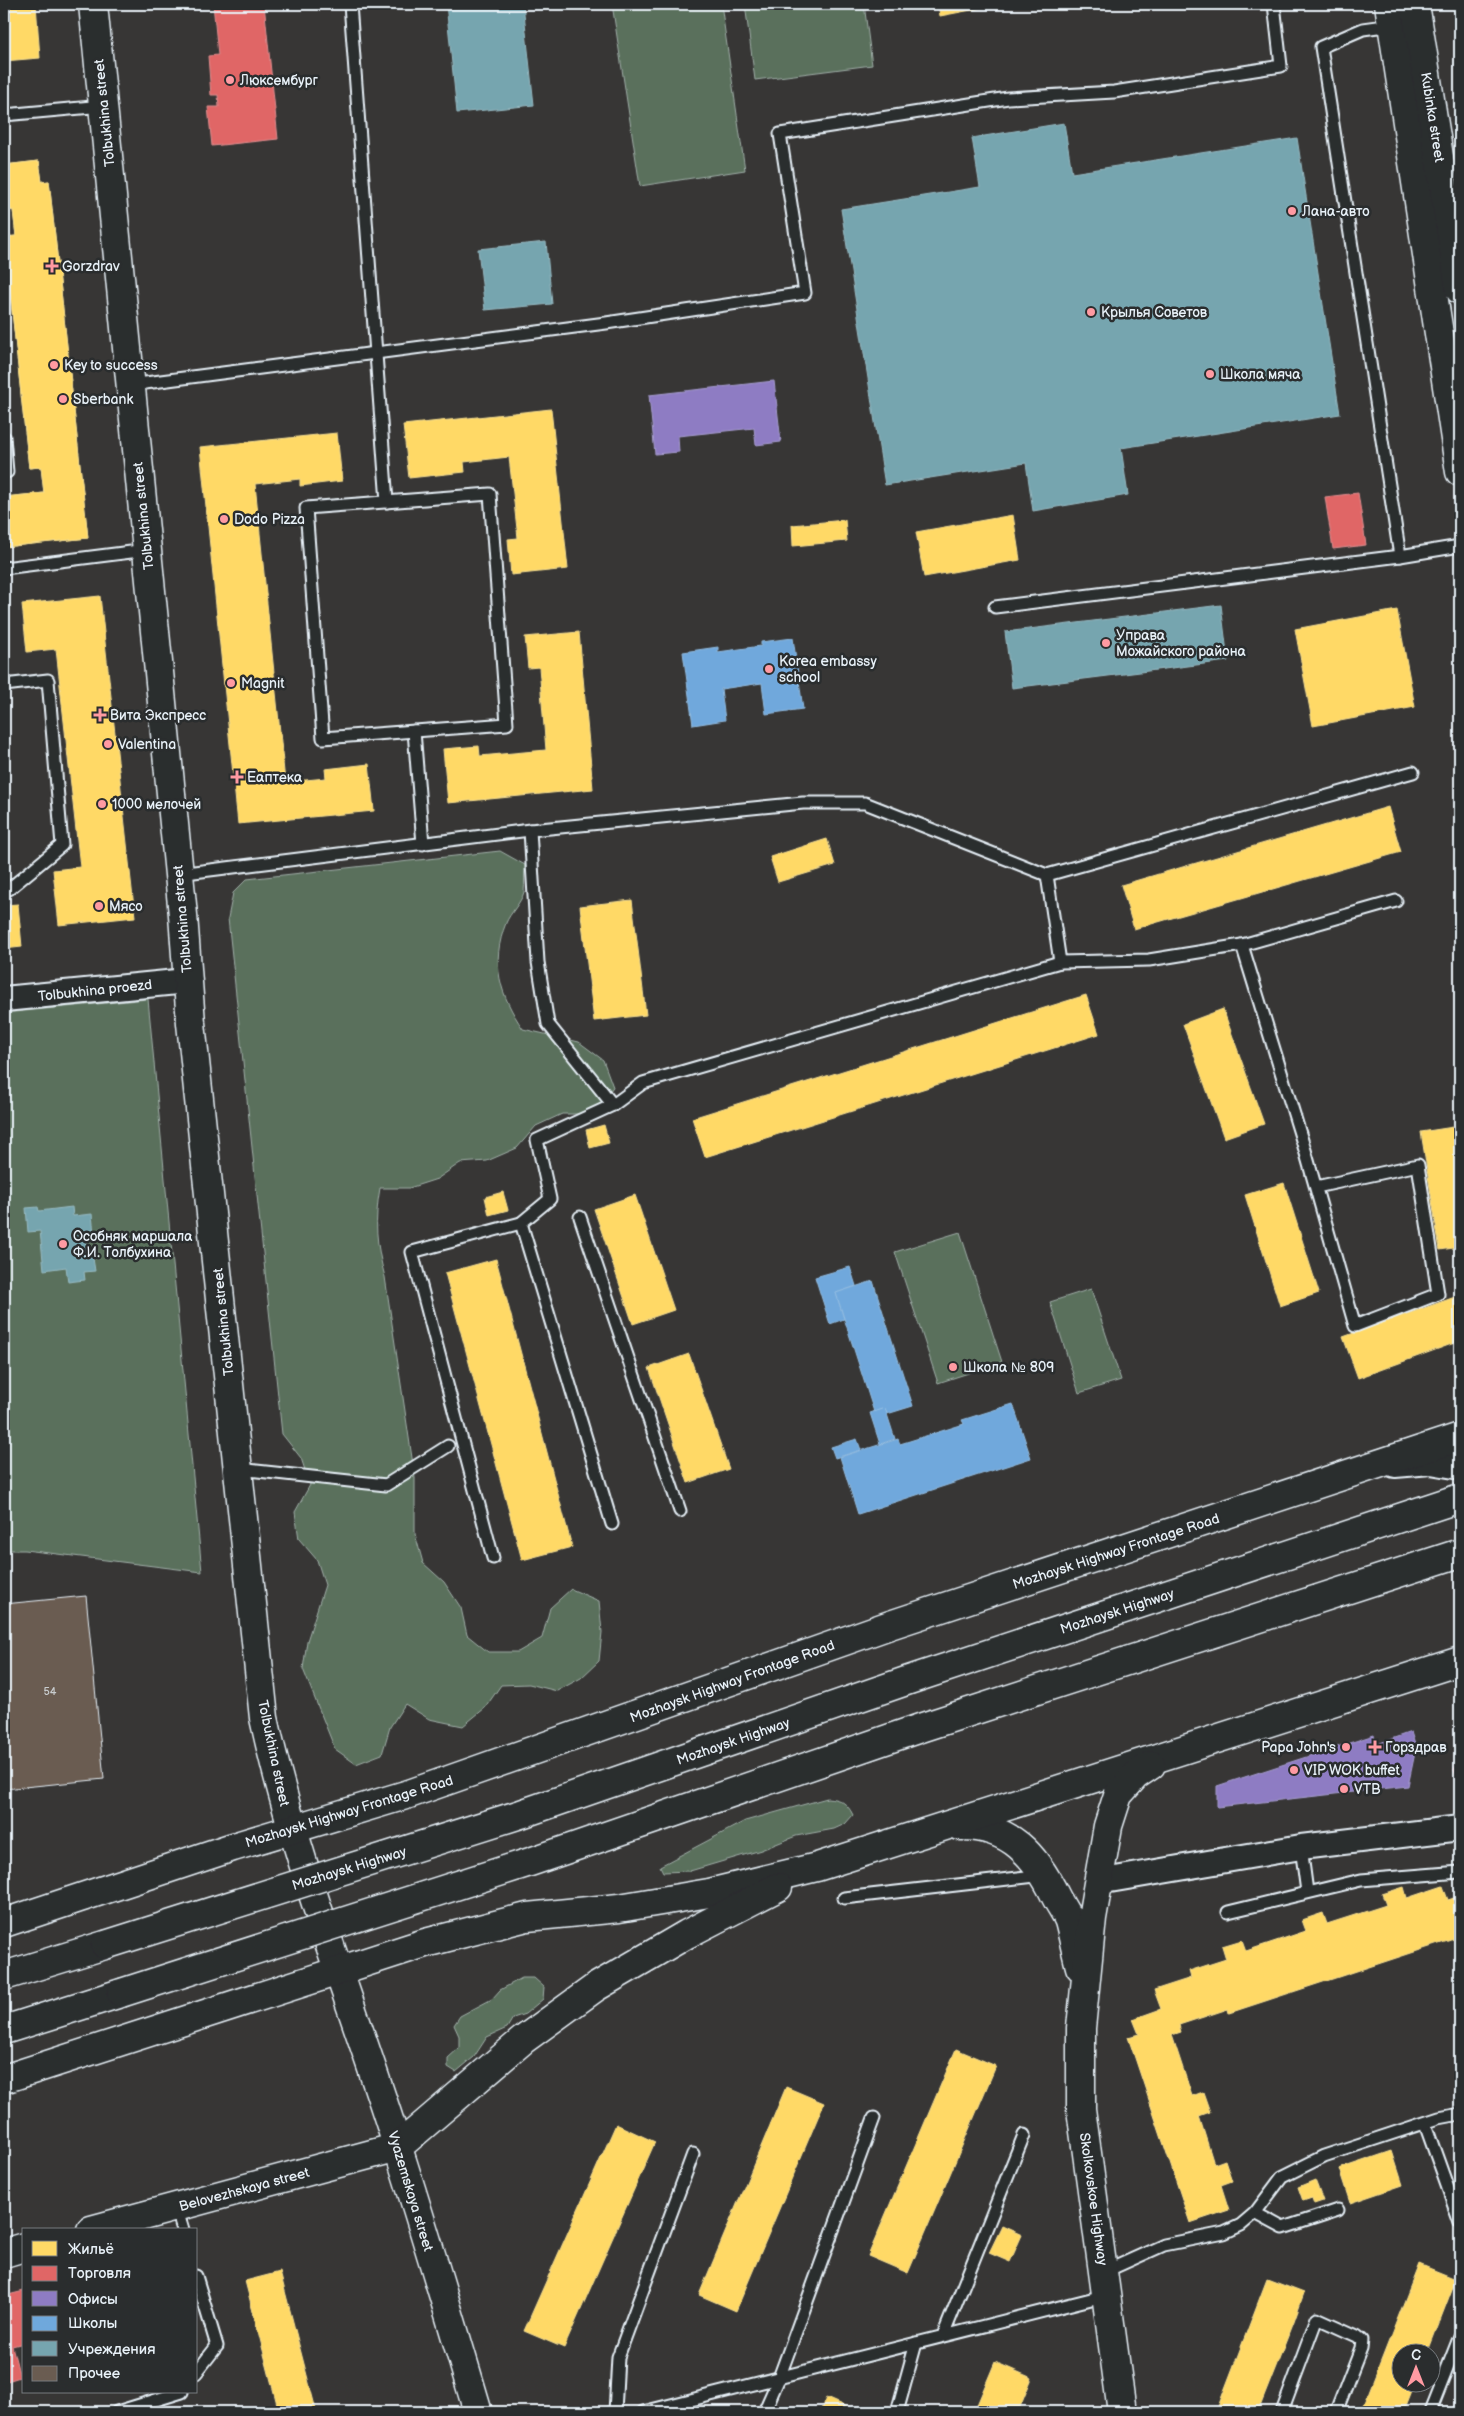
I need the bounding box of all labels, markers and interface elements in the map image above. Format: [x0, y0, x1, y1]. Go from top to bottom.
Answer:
street label: Tolbukhina street [90, 58, 119, 168]
street label: Kubinka street [1417, 71, 1448, 164]
place label: Люксембург [239, 72, 318, 89]
marker: Люксембург [224, 74, 236, 86]
place label: Лана-авто [1301, 203, 1370, 220]
marker: Лана-авто [1286, 205, 1298, 217]
place label: Gorzdrav [62, 258, 120, 275]
marker: Gorzdrav [46, 260, 58, 272]
place label: Крылья Советов [1101, 304, 1208, 321]
marker: Крылья Советов [1085, 306, 1097, 318]
place label: Key to success [64, 357, 158, 374]
marker: Key to success [48, 359, 60, 371]
place label: Школа мяча [1220, 366, 1301, 383]
marker: Школа мяча [1204, 368, 1216, 380]
place label: Sberbank [73, 391, 133, 408]
marker: Sberbank [57, 393, 69, 405]
street label: Tolbukhina street [129, 461, 158, 571]
place label: Dodo Pizza [234, 511, 305, 528]
marker: Dodo Pizza [218, 513, 230, 525]
place label: Управа Можайского района [1116, 627, 1247, 660]
marker: Управа Можайского района [1100, 637, 1112, 649]
place label: Korea embassy school [779, 653, 877, 686]
marker: Korea embassy school [763, 663, 775, 675]
place label: Magnit [241, 675, 285, 692]
marker: Magnit [225, 677, 237, 689]
place label: Вита Экспресс [110, 707, 206, 724]
marker: Вита Экспресс [94, 709, 106, 721]
place label: Valentina [118, 736, 176, 753]
marker: Valentina [102, 738, 114, 750]
place label: Еаптека [247, 769, 303, 786]
marker: Еаптека [231, 771, 243, 783]
place label: 1000 мелочей [112, 796, 201, 813]
marker: 1000 мелочей [96, 798, 108, 810]
street label: Tolbukhina street [169, 864, 196, 973]
place label: Мясо [109, 898, 143, 915]
marker: Мясо [93, 900, 105, 912]
street label: Tolbukhina proezd [37, 976, 153, 1005]
place label: Особняк маршала Ф.И. Толбухина [73, 1228, 193, 1261]
marker: Особняк маршала Ф.И. Толбухина [57, 1238, 69, 1250]
street label: Tolbukhina street [209, 1267, 238, 1377]
place label: Школа № 809 [963, 1359, 1054, 1376]
marker: Школа № 809 [947, 1361, 959, 1373]
street label: Mozhaysk Highway Frontage Road [1011, 1510, 1222, 1593]
street label: Mozhaysk Highway [1058, 1585, 1177, 1638]
street label: Mozhaysk Highway Frontage Road [628, 1636, 837, 1726]
house number: 54 [43, 1685, 57, 1698]
street label: Tolbukhina street [254, 1699, 293, 1808]
street label: Mozhaysk Highway [674, 1714, 793, 1769]
place label: Papa John's [1261, 1739, 1336, 1756]
place label: Горздрав [1385, 1739, 1447, 1756]
marker: Papa John's [1340, 1741, 1352, 1753]
marker: Горздрав [1369, 1741, 1381, 1753]
place label: VIP WOK buffet [1304, 1762, 1401, 1779]
marker: VIP WOK buffet [1288, 1764, 1300, 1776]
street label: Mozhaysk Highway Frontage Road [243, 1772, 455, 1851]
place label: VTB [1354, 1781, 1381, 1798]
marker: VTB [1338, 1783, 1350, 1795]
street label: Mozhaysk Highway [290, 1843, 409, 1894]
street label: Vyazemskaya street [384, 2129, 437, 2254]
street label: Skolkovskoe Highway [1076, 2132, 1111, 2267]
street label: Belovezhskaya street [177, 2164, 312, 2215]
legend [22, 2228, 198, 2394]
text: Жильё [68, 2240, 114, 2259]
text: Торговля [68, 2264, 131, 2283]
text: Офисы [68, 2290, 118, 2309]
text: Школы [68, 2314, 117, 2333]
text: Учреждения [68, 2340, 155, 2359]
north arrow [1392, 2344, 1442, 2394]
text: С [1411, 2347, 1421, 2364]
text: Прочее [68, 2364, 120, 2383]

